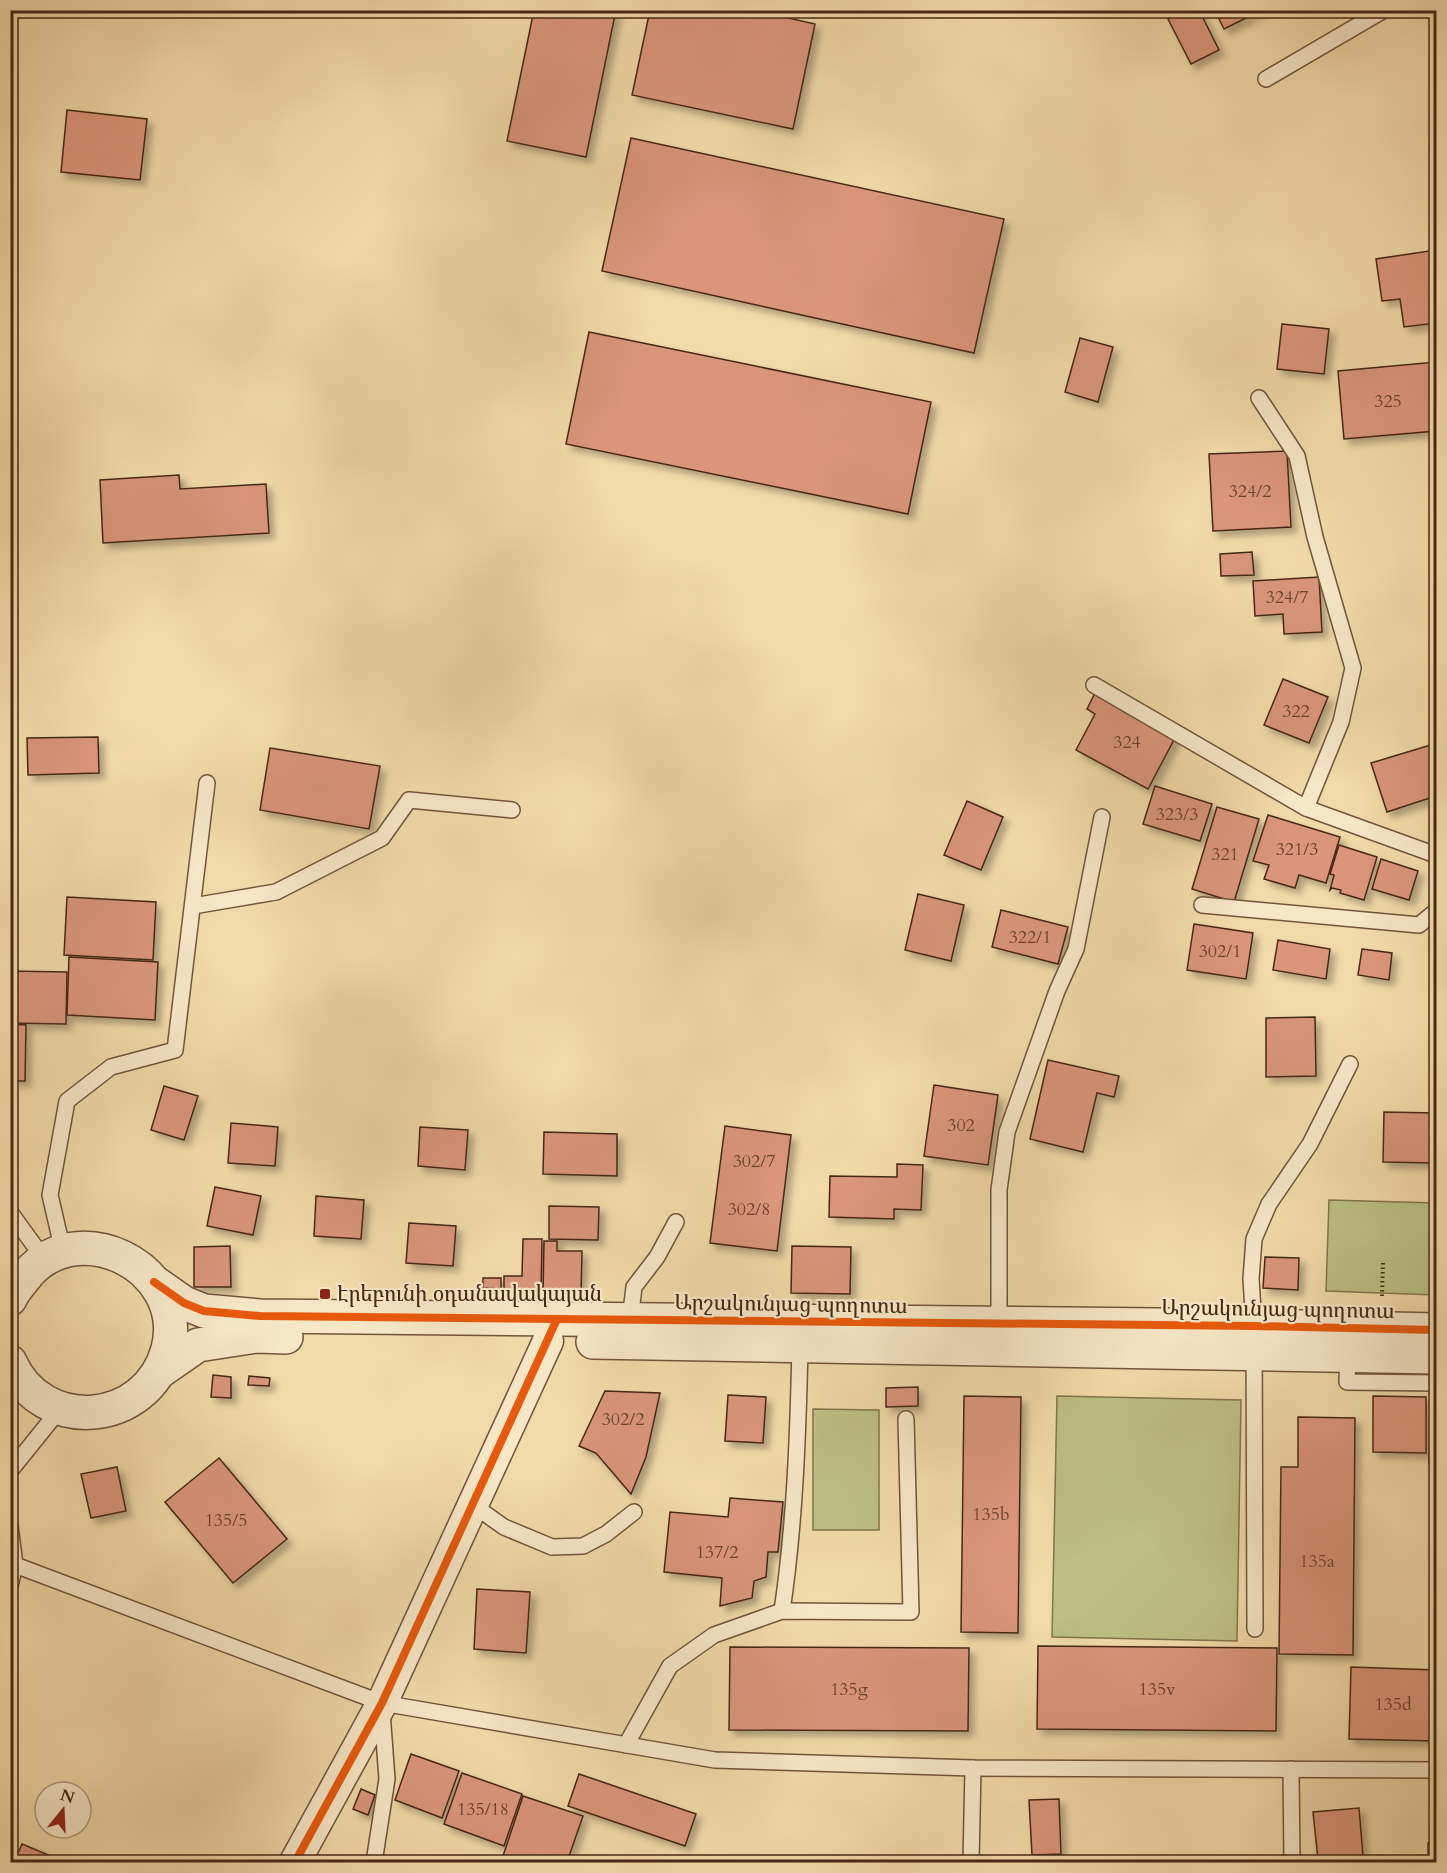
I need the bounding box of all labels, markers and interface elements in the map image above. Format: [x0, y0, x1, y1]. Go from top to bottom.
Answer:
house number: 325 [1374, 389, 1402, 414]
house number: 324/2 [1229, 479, 1271, 504]
house number: 324/7 [1266, 585, 1308, 610]
house number: 322 [1282, 699, 1310, 724]
house number: 324 [1113, 730, 1141, 755]
house number: 323/3 [1156, 802, 1198, 827]
house number: 321/3 [1276, 837, 1318, 862]
house number: 321 [1211, 842, 1239, 867]
house number: 322/1 [1009, 925, 1051, 950]
house number: 302/1 [1199, 939, 1241, 964]
house number: 302 [947, 1113, 975, 1138]
house number: 302/7 [733, 1149, 775, 1174]
house number: 302/8 [728, 1197, 770, 1222]
place label: Էրեբունի օդանավակայան [337, 1280, 602, 1309]
marker: Էրեբունի օդանավակայան [318, 1287, 332, 1301]
street label: Արշակունյաց պողոտա [674, 1288, 908, 1321]
street label: Արշակունյաց պողոտա [1161, 1293, 1395, 1326]
house number: 302/2 [602, 1407, 644, 1432]
house number: 135b [972, 1502, 1010, 1527]
house number: 135/5 [205, 1508, 247, 1533]
house number: 137/2 [696, 1540, 738, 1565]
house number: 135a [1299, 1549, 1335, 1574]
house number: 135g [830, 1677, 869, 1702]
house number: 135v [1139, 1677, 1176, 1702]
house number: 135d [1374, 1692, 1412, 1717]
north arrow [33, 1780, 93, 1840]
text: N [57, 1784, 77, 1809]
house number: 135/18 [457, 1797, 509, 1822]

